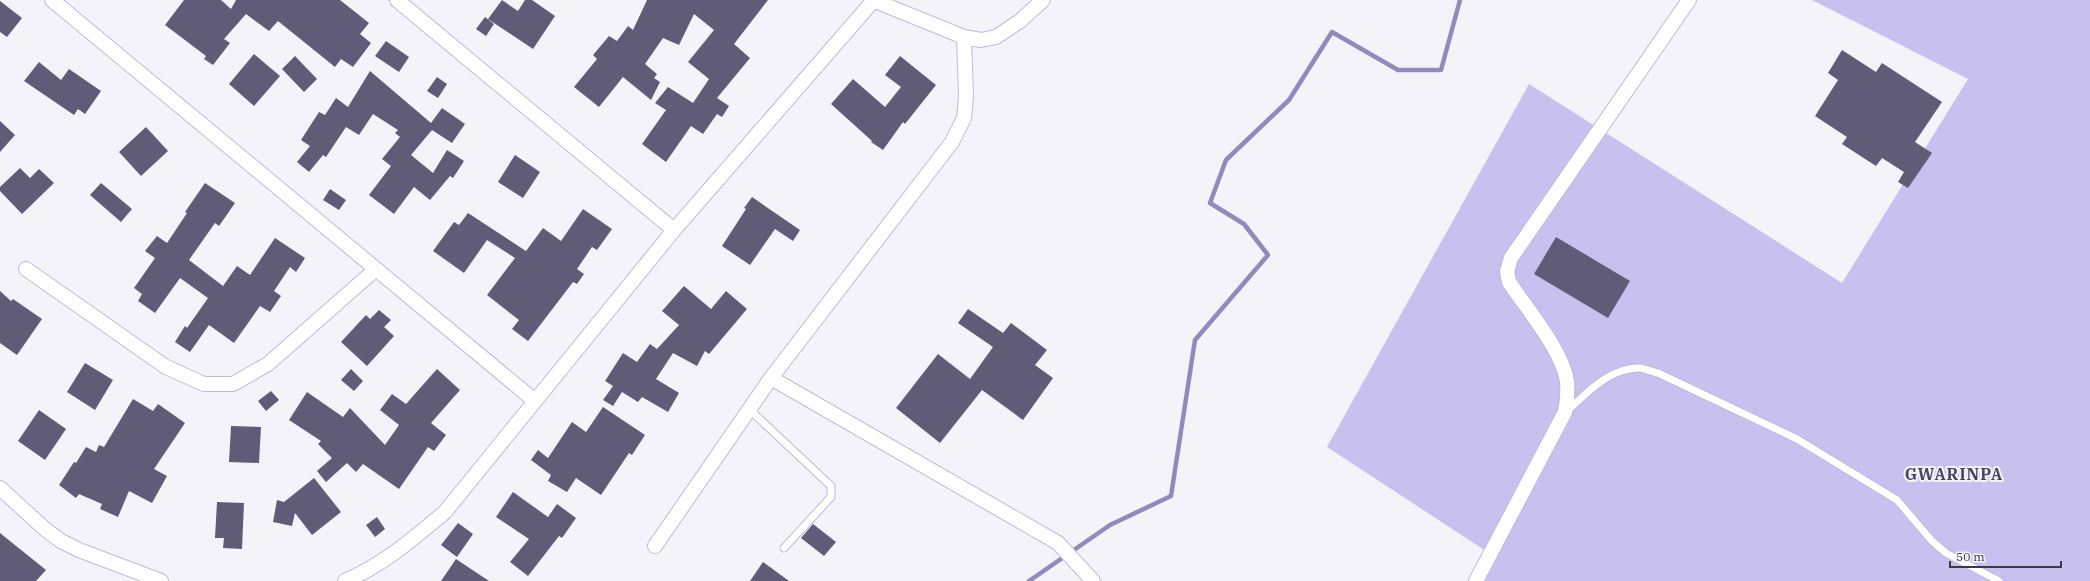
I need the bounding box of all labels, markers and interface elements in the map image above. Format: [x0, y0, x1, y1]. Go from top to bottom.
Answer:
district label: GWARINPA [1905, 464, 2003, 484]
scale bar [1950, 543, 2061, 569]
text: 50 m [1956, 549, 1985, 564]

